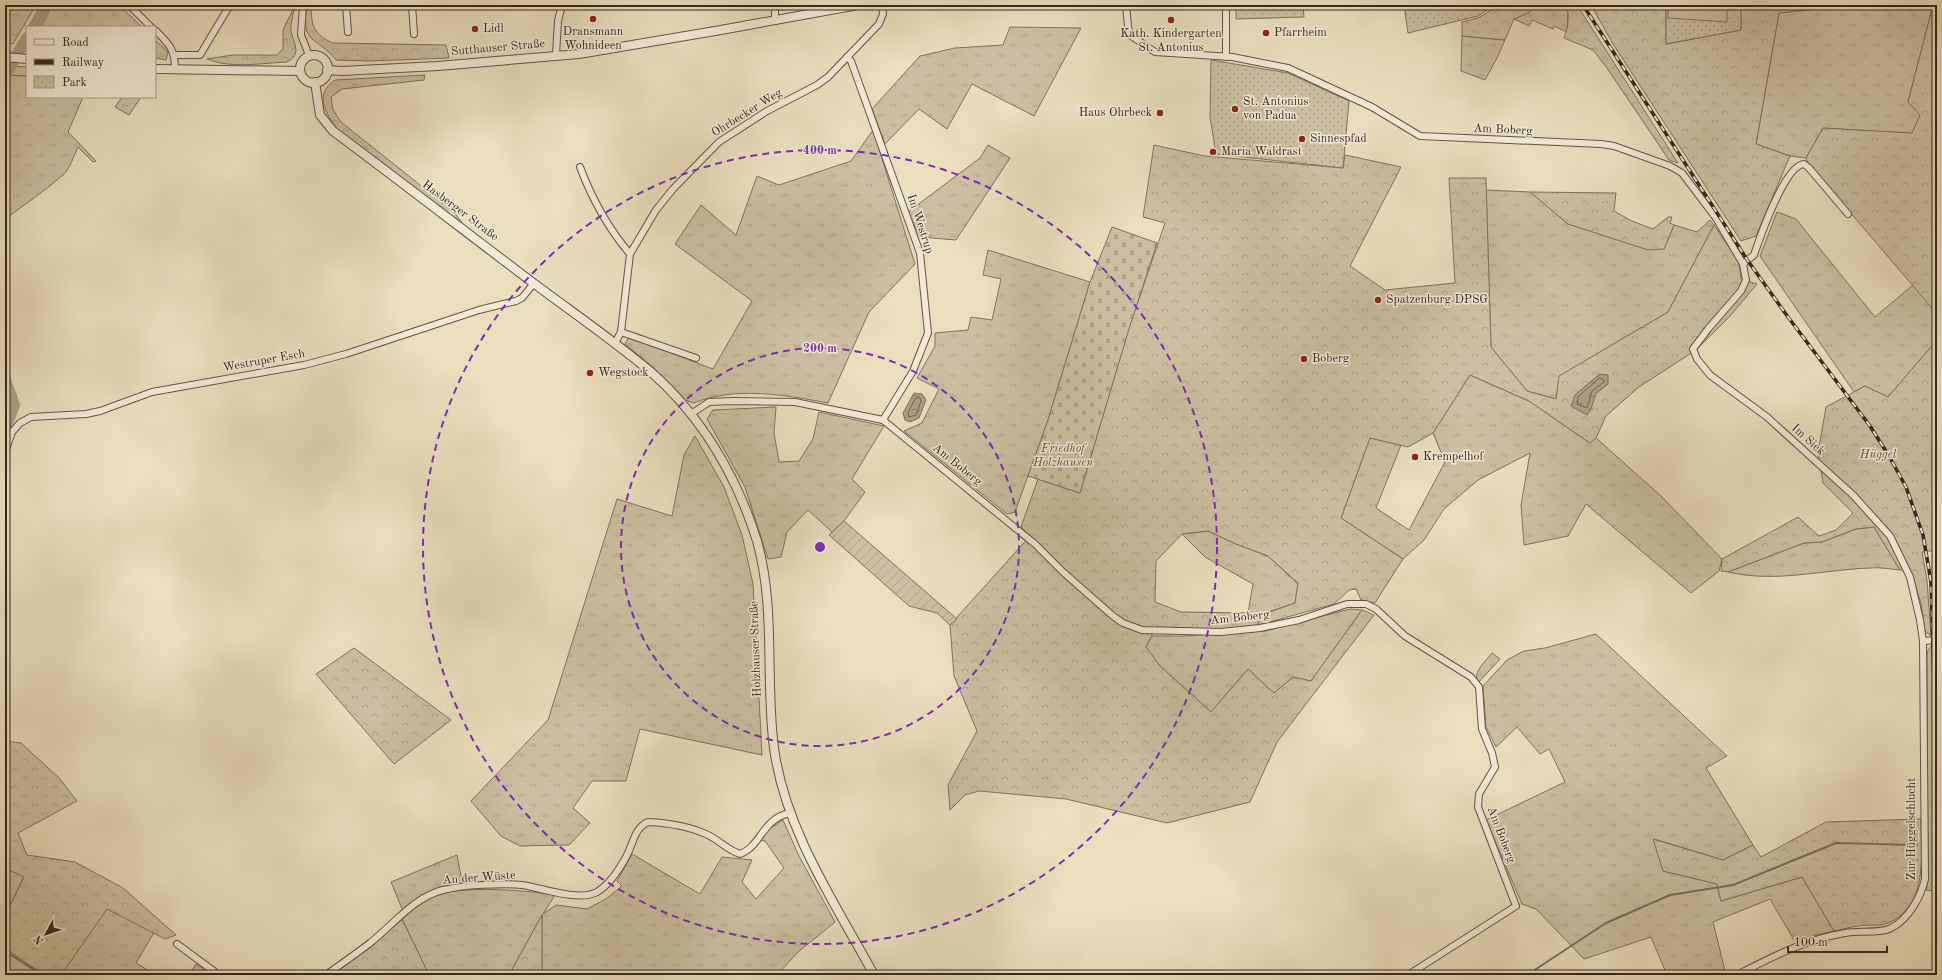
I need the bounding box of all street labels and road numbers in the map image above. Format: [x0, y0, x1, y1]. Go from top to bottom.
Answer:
street label: Sutthauser Straße [450, 38, 546, 58]
street label: Ohrbecker Weg [710, 86, 785, 139]
street label: Am Boberg [1473, 122, 1533, 138]
street label: Hasberger Straße [420, 179, 501, 244]
street label: Im Westrup [905, 193, 935, 255]
street label: Westruper Esch [222, 348, 306, 374]
street label: Im Siek [1789, 422, 1827, 458]
street label: Am Boberg [930, 442, 984, 489]
street label: Holzhauser Straße [748, 600, 764, 697]
street label: Am Boberg [1210, 609, 1271, 627]
street label: Zur Hüggelschlucht [1906, 778, 1918, 880]
street label: Am Boberg [1485, 805, 1517, 865]
street label: An der Wüste [442, 869, 516, 887]

